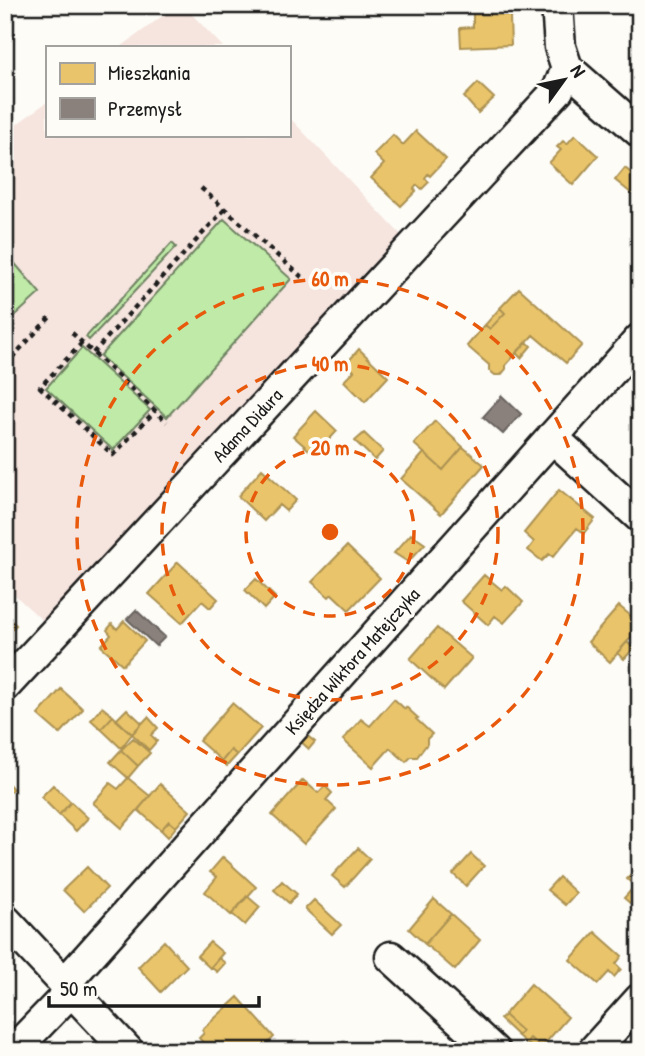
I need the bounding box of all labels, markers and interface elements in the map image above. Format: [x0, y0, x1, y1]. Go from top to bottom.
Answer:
legend [46, 46, 290, 136]
north arrow [530, 46, 600, 116]
text: Mieszkania [108, 58, 190, 87]
text: N [565, 59, 592, 82]
text: Przemysł [108, 94, 183, 123]
text: 60 m [312, 264, 348, 293]
text: 40 m [312, 349, 348, 378]
street label: Adama Didura [206, 382, 288, 467]
text: 20 m [311, 433, 349, 462]
centre of rings [318, 520, 342, 544]
street label: Księdza Wiktora Matejczyka [279, 581, 426, 740]
scale bar [49, 965, 259, 1009]
text: 50 m [60, 974, 97, 1003]

